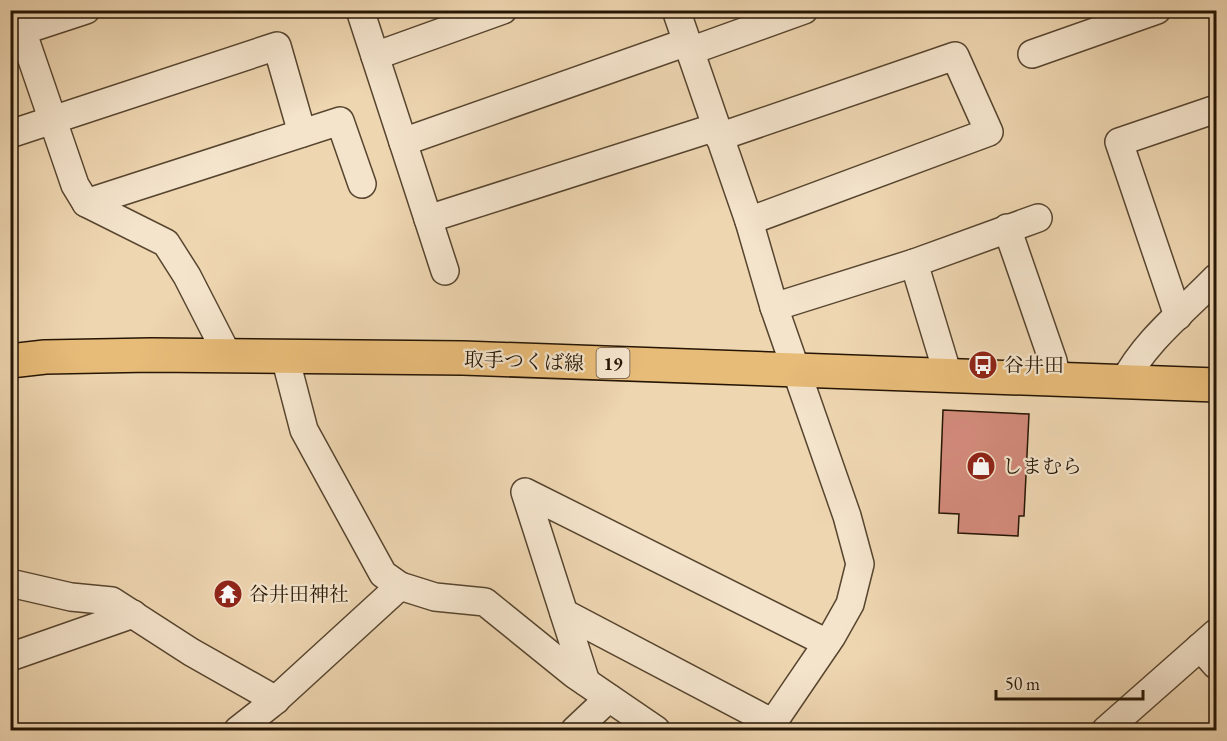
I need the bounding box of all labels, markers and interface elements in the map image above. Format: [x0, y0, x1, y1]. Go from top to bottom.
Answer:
street label: 取手つくば線 [464, 346, 584, 376]
road number: 19 [596, 348, 630, 378]
bus stop icon: 谷井田 [967, 349, 999, 381]
place label: 谷井田 [1004, 352, 1064, 378]
shop icon: しまむら [965, 450, 997, 482]
place label: しまむら [1002, 453, 1082, 479]
temple icon: 谷井田神社 [212, 578, 244, 610]
place label: 谷井田神社 [249, 581, 349, 607]
scale bar [996, 663, 1143, 701]
text: 50 m [1005, 672, 1040, 695]

